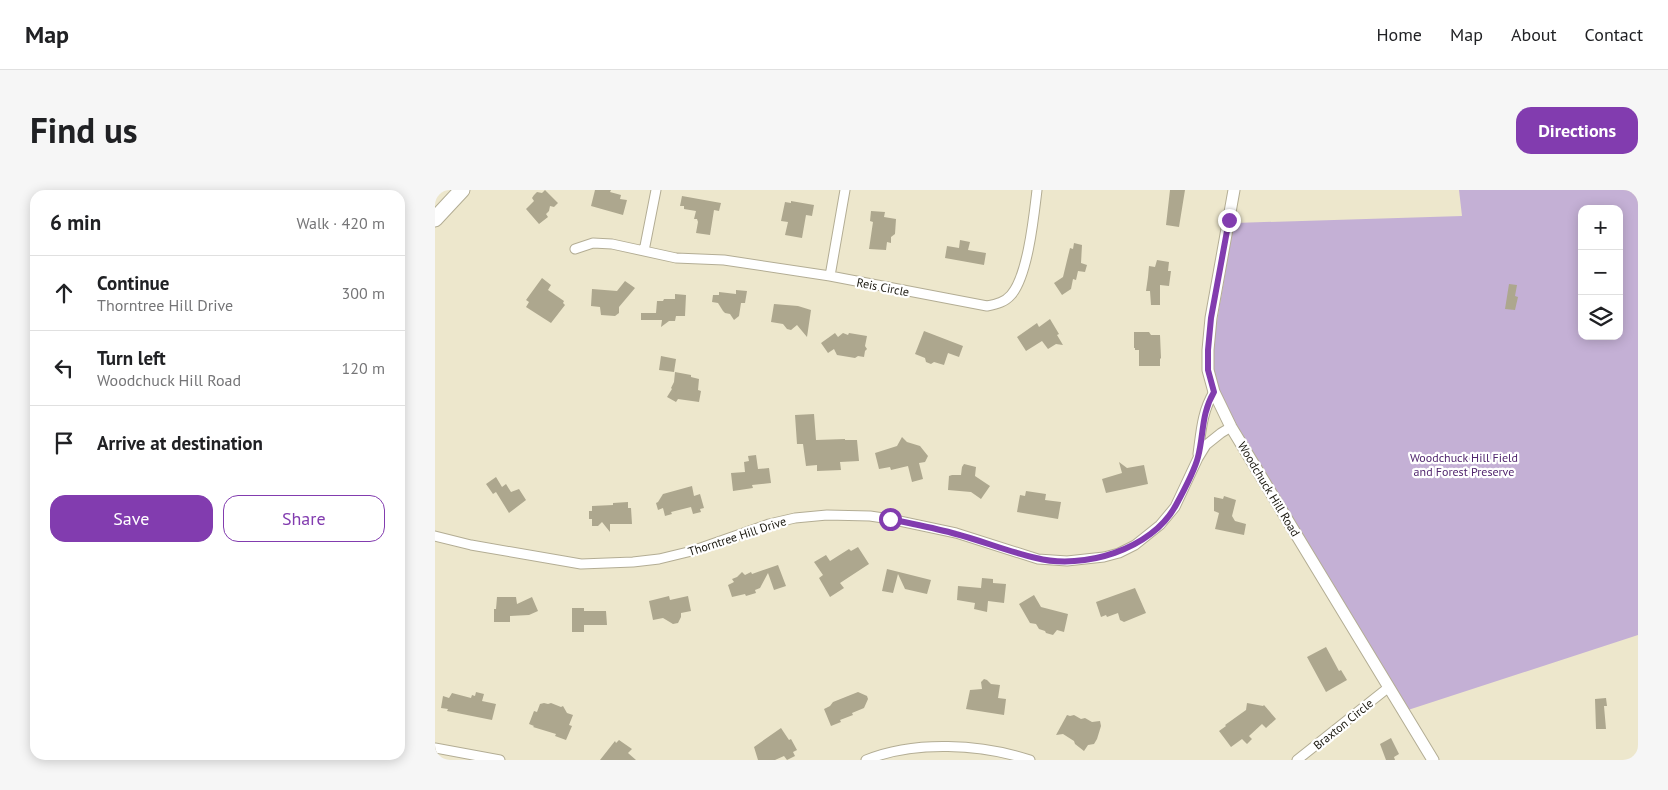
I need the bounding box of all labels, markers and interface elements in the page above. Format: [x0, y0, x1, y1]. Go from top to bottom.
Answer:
text: Map [25, 19, 69, 50]
text: Home [1376, 23, 1422, 46]
text: Map [1450, 23, 1483, 46]
text: About [1511, 23, 1557, 46]
text: Contact [1585, 23, 1643, 46]
text: Find us [30, 107, 138, 153]
button: Directions [1516, 107, 1638, 154]
map controls [1578, 205, 1623, 340]
button: + [1578, 205, 1623, 250]
text: 6 min [50, 209, 101, 236]
route end [1218, 209, 1241, 232]
text: Walk · 420 m [296, 213, 385, 233]
button: − [1578, 250, 1623, 295]
text: Continue [97, 271, 169, 295]
street label: Reis Circle [855, 275, 911, 299]
icon: ahead [50, 279, 78, 307]
text: 300 m [342, 283, 385, 303]
text: Thorntree Hill Drive [97, 295, 233, 315]
button: layers [1578, 295, 1623, 340]
text: Turn left [97, 346, 166, 370]
icon: left [50, 354, 78, 382]
text: 120 m [342, 358, 385, 378]
text: Woodchuck Hill Road [97, 370, 241, 390]
icon: arrive [50, 429, 78, 457]
text: Arrive at destination [97, 431, 263, 455]
street label: Woodchuck Hill Road [1235, 439, 1303, 539]
park label: Woodchuck Hill Field and Forest Preserve [1410, 450, 1518, 479]
button: Save [50, 495, 213, 542]
button: Share [223, 495, 385, 542]
route start [879, 508, 902, 531]
street label: Thorntree Hill Drive [686, 513, 788, 559]
street label: Braxton Circle [1310, 695, 1376, 753]

